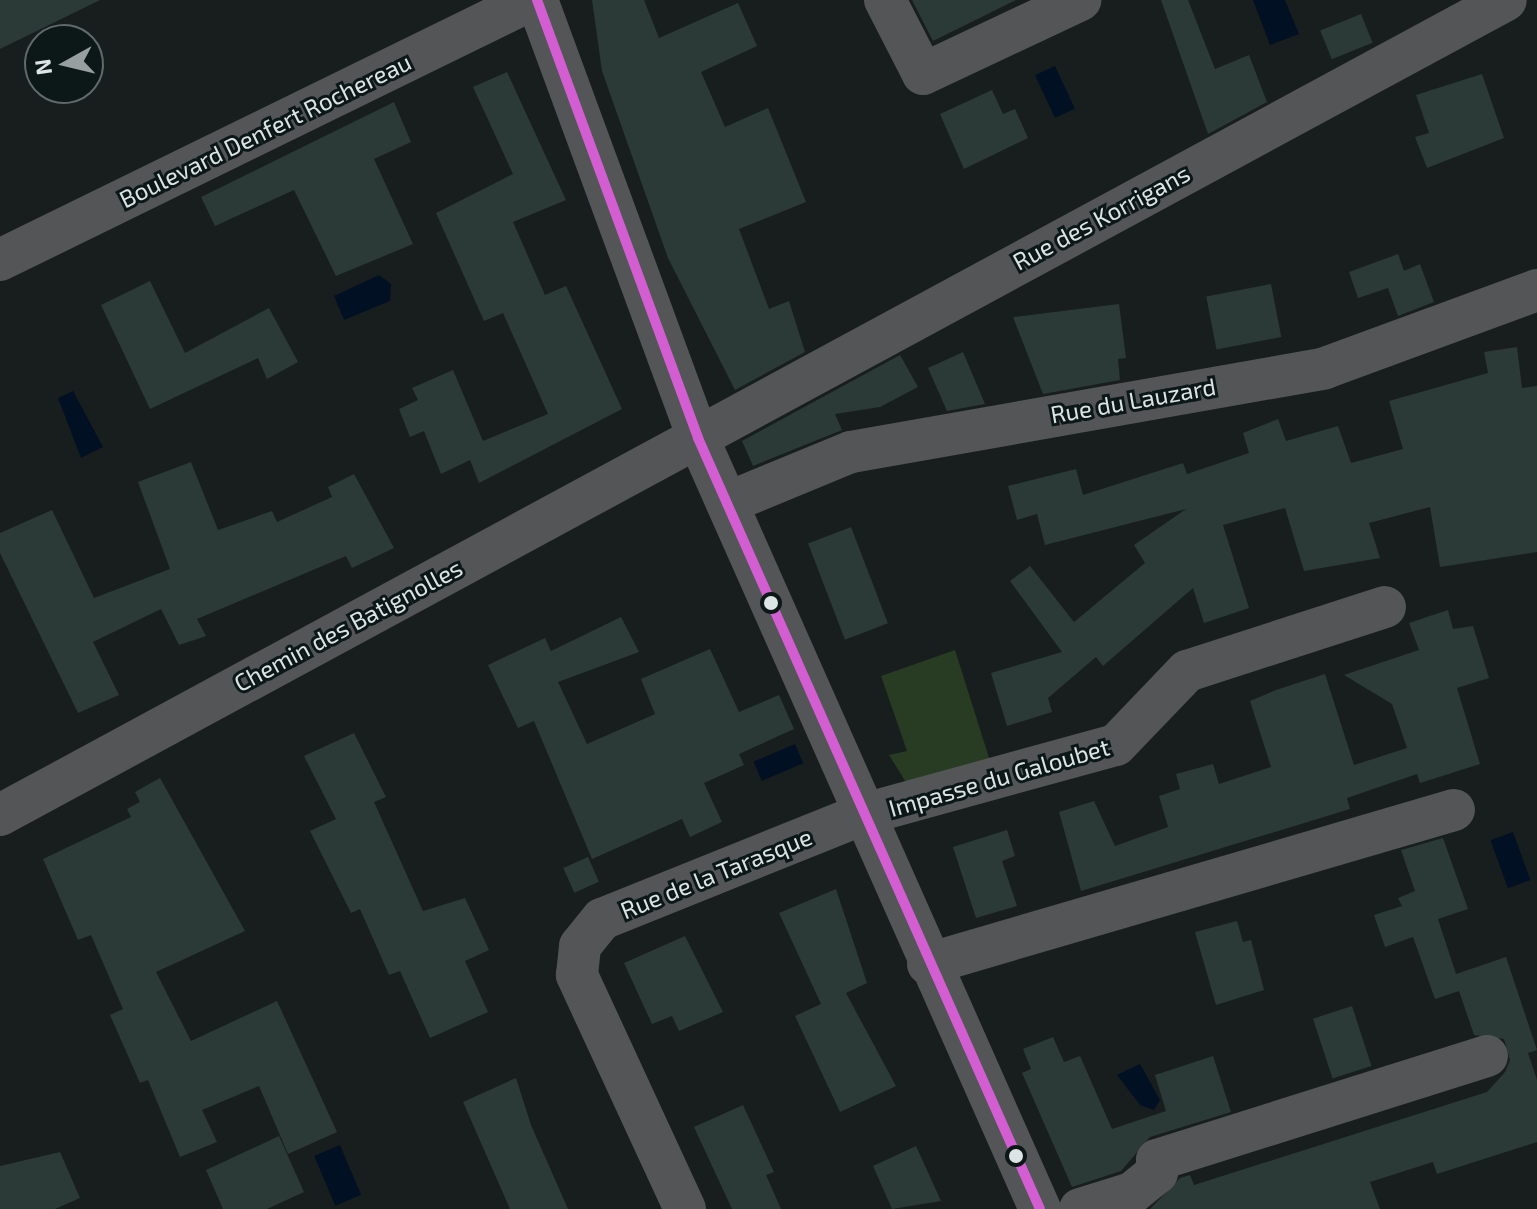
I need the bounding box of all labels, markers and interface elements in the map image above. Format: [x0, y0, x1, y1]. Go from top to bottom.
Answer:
north arrow [24, 24, 104, 104]
street label: Boulevard Denfert Rochereau [114, 47, 416, 213]
text: N [28, 57, 56, 77]
street label: Rue des Korrigans [1008, 158, 1194, 276]
street label: Rue du Lauzard [1048, 371, 1218, 429]
street label: Chemin des Batignolles [229, 553, 467, 697]
unlabelled marker [763, 595, 779, 611]
street label: Impasse du Galoubet [885, 732, 1113, 822]
street label: Rue de la Tarasque [616, 821, 816, 925]
unlabelled marker [1008, 1148, 1024, 1164]

